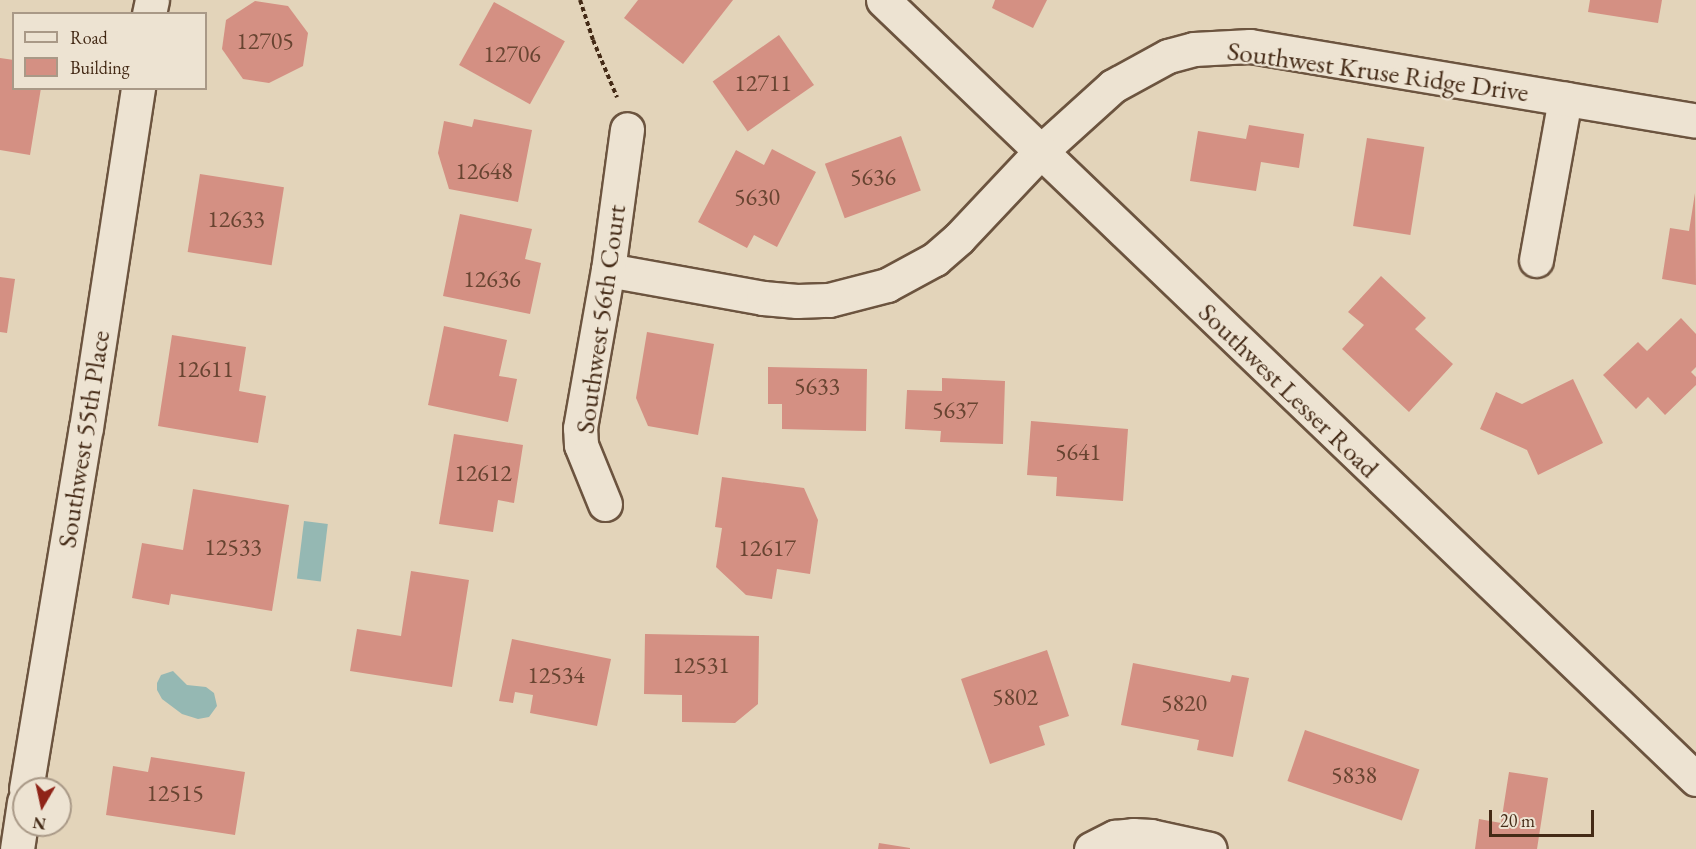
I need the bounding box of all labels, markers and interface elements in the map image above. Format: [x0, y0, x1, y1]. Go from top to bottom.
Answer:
legend [12, 12, 207, 90]
text: Road [70, 26, 108, 49]
house number: 12705 [236, 27, 294, 55]
street label: Southwest Kruse Ridge Drive [1225, 34, 1531, 108]
house number: 12706 [483, 40, 541, 68]
text: Building [70, 56, 130, 79]
house number: 12711 [734, 69, 792, 97]
house number: 12648 [455, 157, 513, 185]
house number: 5636 [850, 163, 896, 191]
house number: 5630 [734, 183, 780, 211]
street label: Southwest 56th Court [568, 202, 632, 436]
house number: 12633 [207, 205, 265, 233]
house number: 12636 [463, 265, 521, 293]
street label: Southwest Lesser Road [1192, 296, 1386, 484]
street label: Southwest 55th Place [50, 328, 116, 550]
house number: 12611 [176, 355, 234, 383]
house number: 5633 [794, 372, 840, 400]
house number: 5637 [932, 396, 978, 424]
house number: 5641 [1055, 438, 1101, 466]
house number: 12612 [454, 459, 512, 487]
house number: 12533 [204, 533, 262, 561]
house number: 12617 [738, 534, 796, 562]
house number: 12531 [672, 651, 730, 679]
house number: 12534 [527, 661, 585, 689]
house number: 5802 [992, 683, 1038, 711]
house number: 5820 [1161, 689, 1207, 717]
house number: 5838 [1331, 761, 1377, 789]
north arrow [12, 777, 72, 837]
house number: 12515 [146, 779, 204, 807]
scale bar [1492, 798, 1597, 836]
text: 20 m [1500, 809, 1535, 832]
text: N [31, 812, 47, 835]

